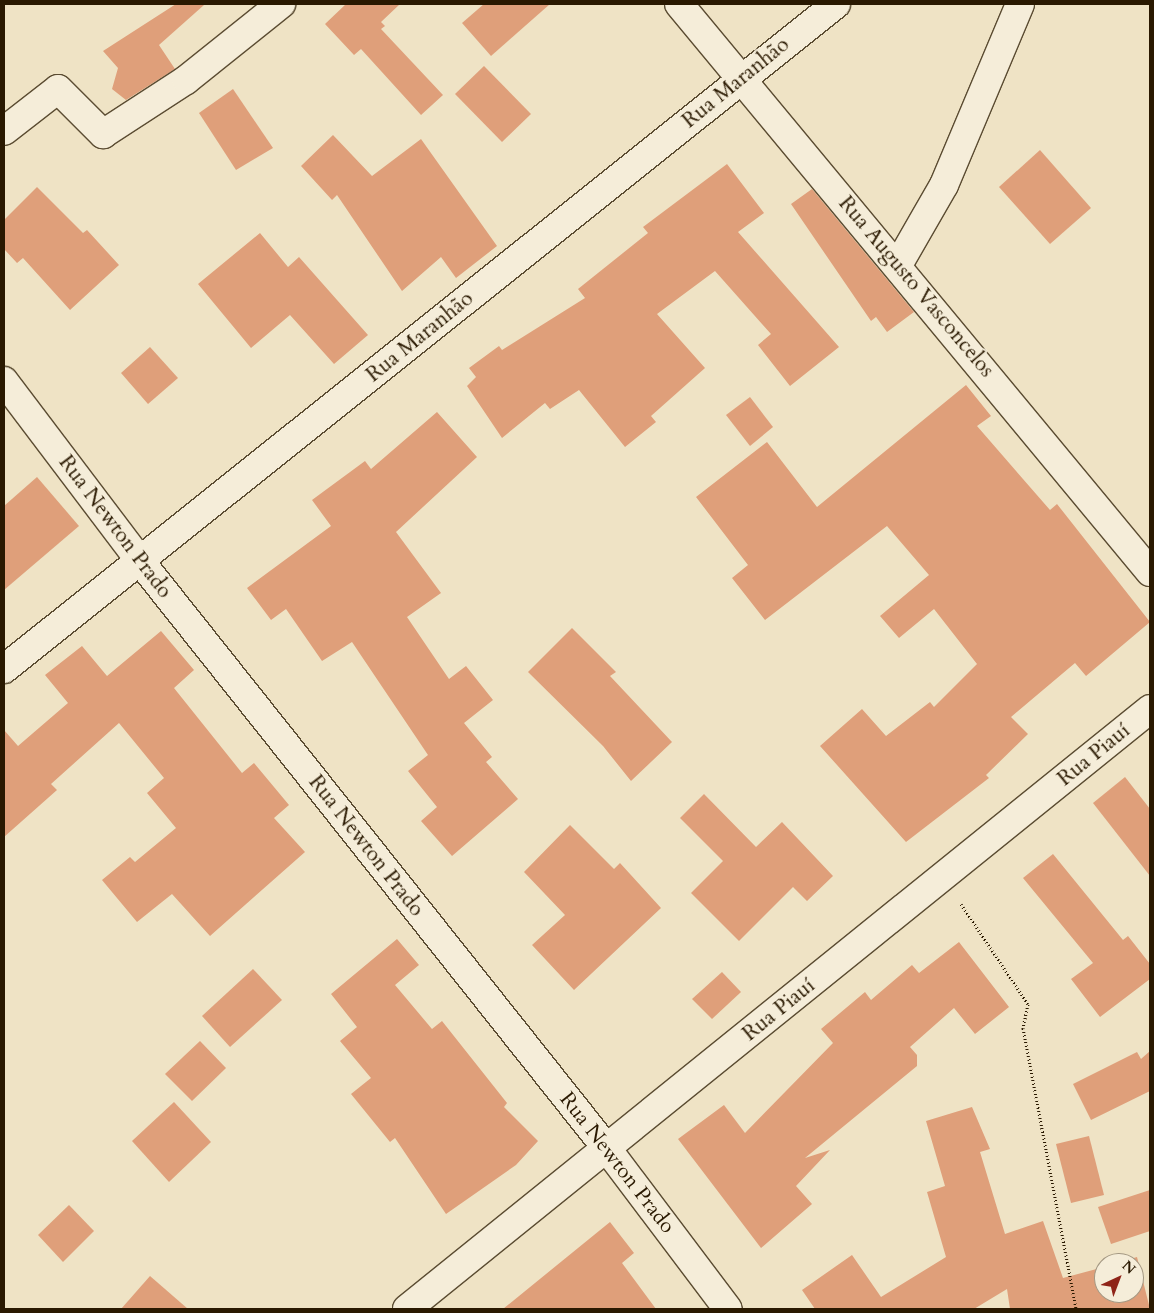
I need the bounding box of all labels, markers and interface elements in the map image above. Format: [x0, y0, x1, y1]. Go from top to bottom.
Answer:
street label: Rua Maranhão [677, 32, 795, 134]
street label: Rua Augusto Vasconcelos [833, 191, 999, 383]
street label: Rua Maranhão [361, 286, 479, 388]
street label: Rua Newton Prado [53, 451, 177, 603]
street label: Rua Piauí [1053, 718, 1135, 792]
street label: Rua Newton Prado [303, 770, 429, 922]
street label: Rua Piauí [738, 973, 820, 1047]
street label: Rua Newton Prado [554, 1087, 680, 1239]
north arrow [1094, 1253, 1144, 1303]
text: N [1118, 1256, 1140, 1278]

